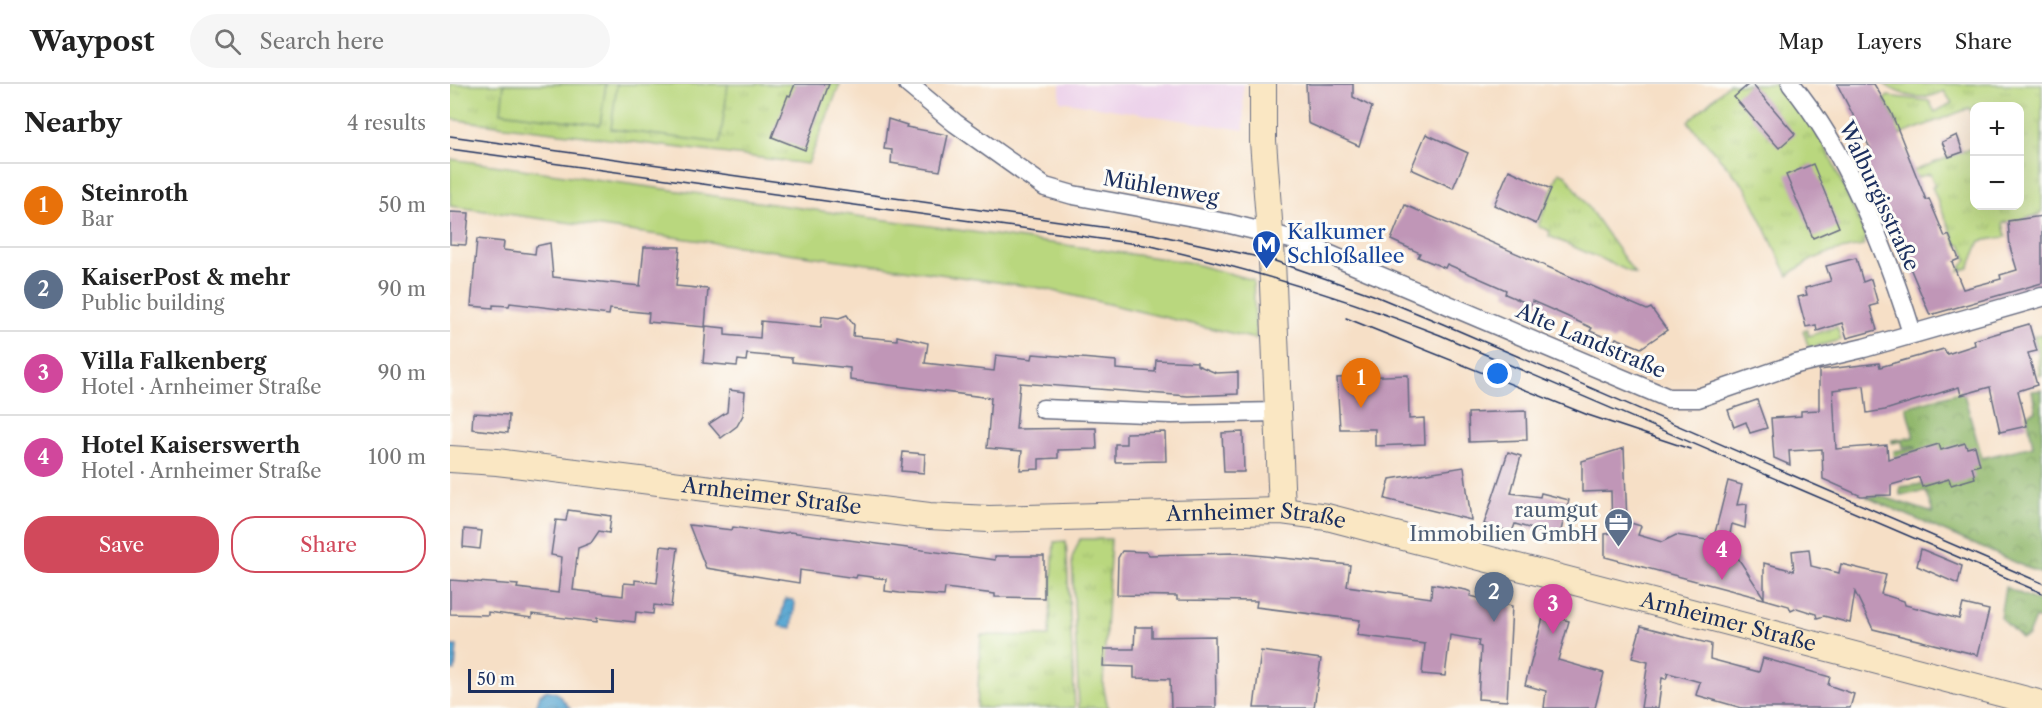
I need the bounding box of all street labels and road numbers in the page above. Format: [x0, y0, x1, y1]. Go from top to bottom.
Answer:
street label: Walburgisstraße [1833, 116, 1925, 275]
street label: Mühlenweg [1101, 165, 1222, 210]
street label: Alte Landstraße [1512, 297, 1670, 383]
street label: Arnheimer Straße [680, 472, 863, 519]
street label: Arnheimer Straße [1165, 498, 1349, 533]
street label: Arnheimer Straße [1637, 586, 1819, 656]

